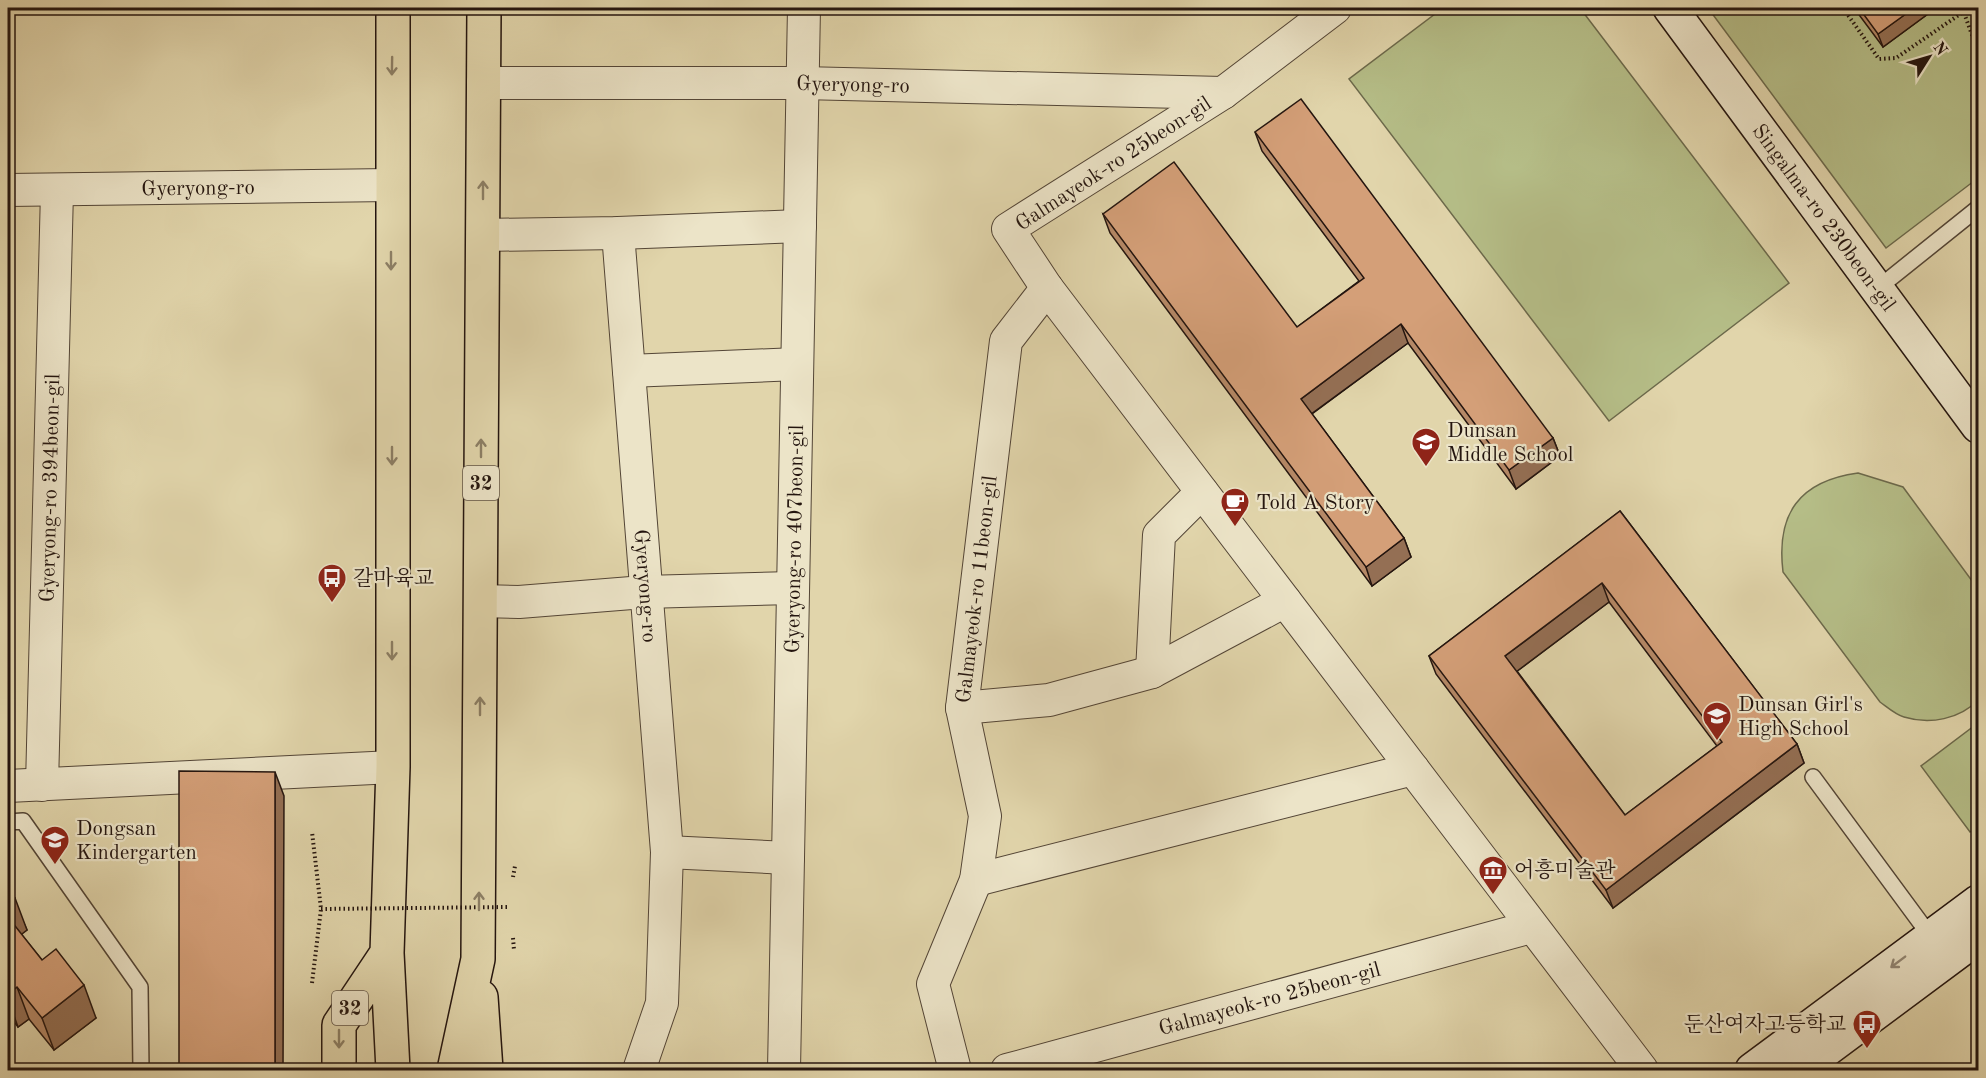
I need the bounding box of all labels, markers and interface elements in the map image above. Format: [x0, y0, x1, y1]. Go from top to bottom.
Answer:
north arrow [1899, 27, 1959, 87]
text: N [1929, 39, 1950, 59]
one-way arrow [386, 55, 398, 75]
street label: Gyeryong-ro [796, 74, 910, 98]
street label: Galmayeok-ro 25beon-gil [1012, 93, 1216, 235]
street label: Singalma-ro 230beon-gil [1747, 121, 1899, 316]
street label: Gyeryong-ro [141, 178, 255, 200]
one-way arrow [477, 180, 489, 200]
one-way arrow [385, 250, 397, 270]
street label: Gyeryong-ro 394beon-gil [38, 373, 64, 603]
place label: Dunsan Middle School [1447, 421, 1574, 466]
street label: Gyeryong-ro 407beon-gil [783, 424, 808, 654]
school or university icon: Dunsan Middle School [1410, 426, 1442, 468]
one-way arrow [475, 438, 487, 458]
one-way arrow [386, 445, 398, 465]
road number: 32 [463, 466, 499, 500]
street label: Galmayeok-ro 11beon-gil [954, 474, 1002, 704]
cafe icon: Told A Story [1219, 486, 1251, 528]
place label: Told A Story [1256, 493, 1375, 514]
street label: Gyeryong-ro [629, 529, 659, 643]
bus stop icon: 갈마육교 [316, 562, 348, 604]
place label: 갈마육교 [353, 567, 434, 590]
one-way arrow [386, 640, 398, 660]
place label: Dunsan Girl's High School [1738, 695, 1863, 740]
one-way arrow [474, 696, 486, 716]
school or university icon: Dunsan Girl's High School [1701, 700, 1733, 742]
place label: Dongsan Kindergarten [76, 819, 197, 864]
school or university icon: Dongsan Kindergarten [39, 824, 71, 866]
museum icon: 어흥미술관 [1477, 854, 1509, 896]
place label: 어흥미술관 [1514, 858, 1616, 882]
one-way arrow [473, 891, 485, 911]
one-way arrow [1890, 955, 1906, 968]
street label: Galmayeok-ro 25beon-gil [1157, 960, 1383, 1040]
road number: 32 [332, 991, 368, 1025]
bus stop icon: 둔산여자고등학교 [1851, 1008, 1883, 1050]
place label: 둔산여자고등학교 [1684, 1013, 1846, 1036]
one-way arrow [333, 1028, 345, 1048]

